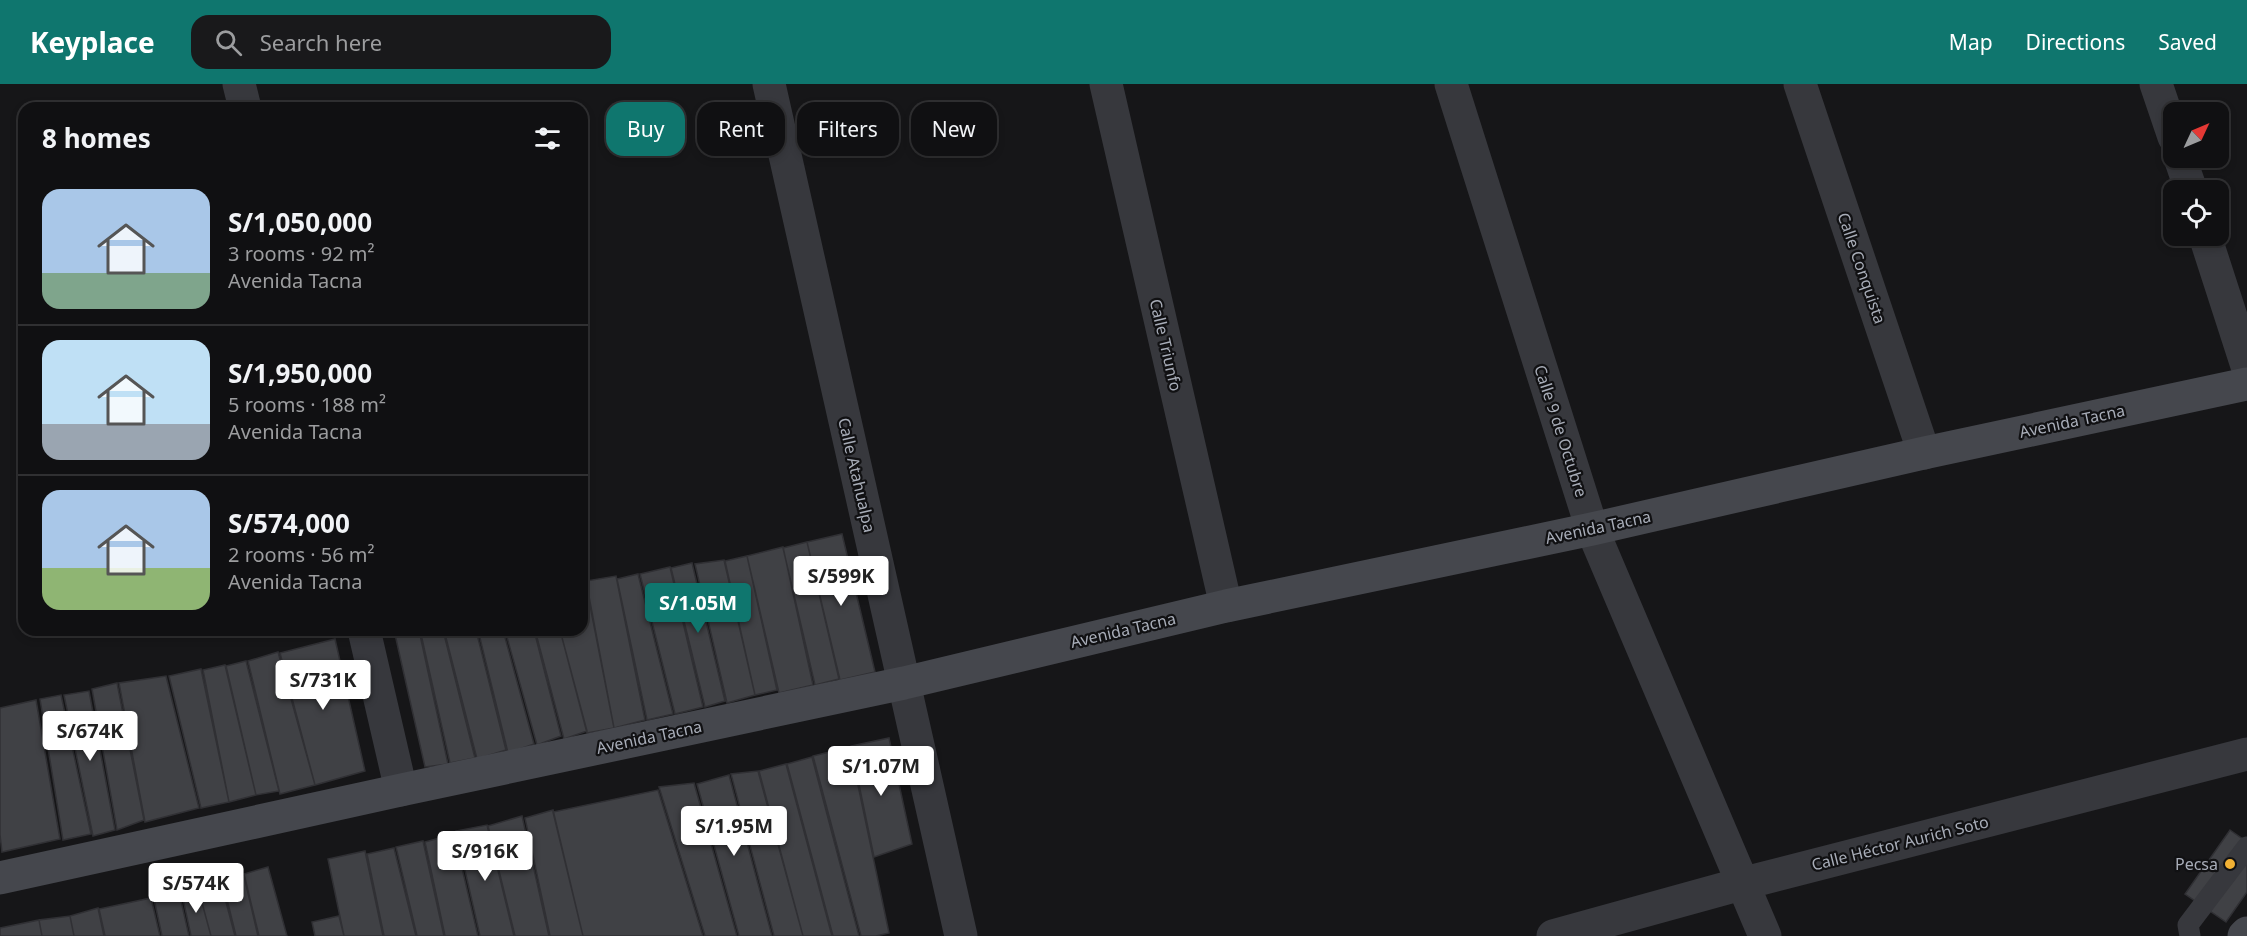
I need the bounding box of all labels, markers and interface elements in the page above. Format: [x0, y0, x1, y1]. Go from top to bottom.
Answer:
search box [191, 15, 611, 69]
text: Keyplace [30, 23, 155, 61]
icon: search [212, 26, 245, 59]
text: Search here [260, 27, 382, 57]
text: Map [1949, 28, 1993, 56]
text: Directions [2026, 28, 2125, 56]
text: Saved [2158, 28, 2217, 56]
chip: Buy [606, 102, 685, 156]
chip: Rent [697, 102, 785, 156]
chip: Filters [797, 102, 899, 156]
chip: New [911, 102, 997, 156]
north arrow [2163, 102, 2229, 168]
map controls [2163, 102, 2229, 246]
text: 8 homes [42, 120, 151, 156]
icon: filters [531, 122, 564, 155]
button: locate [2163, 180, 2229, 246]
text: S/1,050,000 [228, 204, 372, 240]
street label: Calle Conquista [1833, 209, 1891, 327]
icon: home [90, 213, 162, 285]
text: 3 rooms · 92 m² [228, 240, 375, 267]
text: Avenida Tacna [228, 267, 362, 294]
street label: Calle Triunfo [1145, 297, 1187, 393]
text: S/1,950,000 [228, 355, 372, 391]
street label: Calle 9 de Octubre [1529, 362, 1593, 500]
icon: home [90, 364, 162, 436]
text: 5 rooms · 188 m² [228, 391, 386, 418]
street label: Avenida Tacna [2017, 399, 2127, 443]
street label: Calle Atahualpa [833, 415, 881, 535]
text: Avenida Tacna [228, 418, 362, 445]
text: S/574,000 [228, 505, 350, 541]
street label: Avenida Tacna [1543, 505, 1653, 549]
icon: home [90, 514, 162, 586]
text: 2 rooms · 56 m² [228, 541, 375, 568]
pin: S/599K [792, 556, 890, 607]
text: S/599K [808, 562, 874, 589]
text: Avenida Tacna [228, 568, 362, 595]
pin: S/1.05M [643, 583, 753, 634]
text: S/1.05M [659, 589, 737, 616]
street label: Avenida Tacna [1068, 607, 1178, 653]
pin: S/731K [274, 660, 372, 711]
text: S/731K [290, 666, 356, 693]
pin: S/674K [41, 711, 139, 762]
street label: Avenida Tacna [594, 715, 704, 759]
text: S/674K [57, 717, 123, 744]
pin: S/1.07M [826, 746, 936, 797]
text: S/1.07M [842, 752, 920, 779]
pin: S/1.95M [679, 806, 789, 857]
street label: Calle Héctor Aurich Soto [1809, 810, 1991, 876]
text: S/1.95M [695, 812, 773, 839]
pin: S/916K [436, 831, 534, 882]
text: S/916K [452, 837, 518, 864]
place label: Pecsa [2175, 853, 2218, 875]
marker: Pecsa [2223, 857, 2237, 871]
pin: S/574K [147, 863, 245, 914]
text: S/574K [163, 869, 229, 896]

